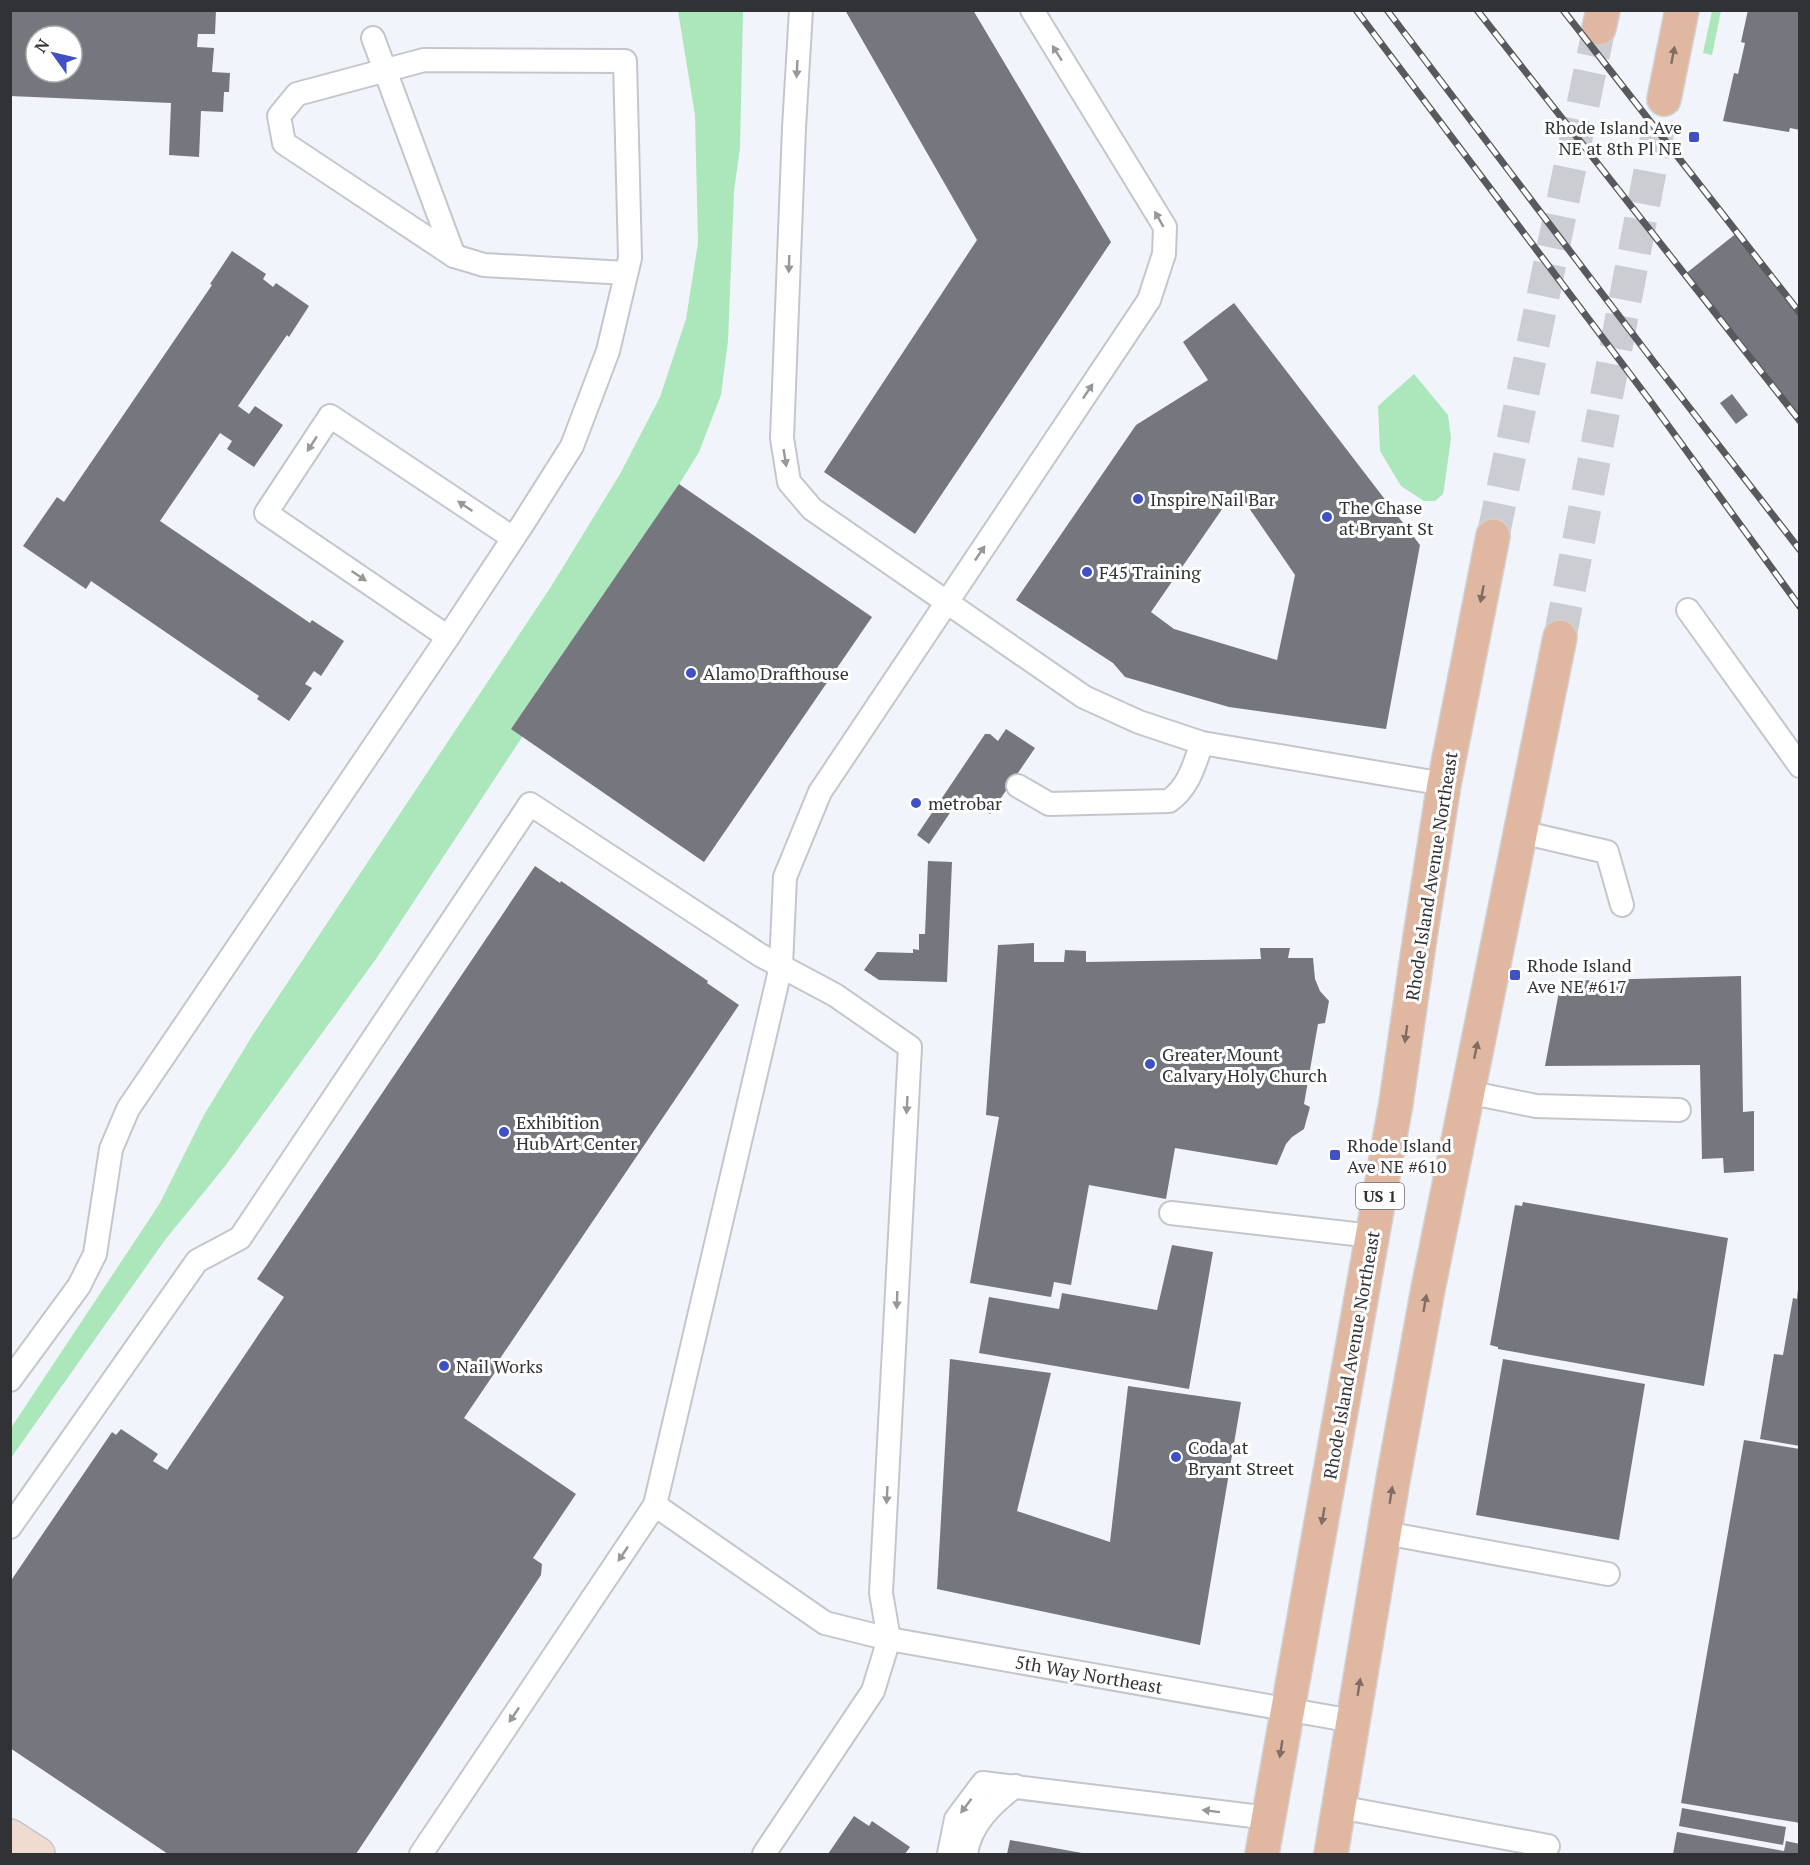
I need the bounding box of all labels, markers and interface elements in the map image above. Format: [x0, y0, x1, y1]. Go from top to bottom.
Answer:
north arrow [24, 24, 84, 84]
text: N [29, 34, 54, 57]
one-way arrow [1052, 44, 1063, 61]
one-way arrow [1669, 45, 1678, 64]
one-way arrow [793, 59, 802, 78]
place label: Rhode Island Ave NE at 8th Pl NE [1544, 115, 1682, 160]
marker: Rhode Island Ave NE at 8th Pl NE [1687, 130, 1701, 144]
one-way arrow [1154, 211, 1165, 227]
one-way arrow [784, 254, 793, 273]
one-way arrow [1082, 384, 1094, 400]
one-way arrow [306, 435, 318, 451]
one-way arrow [781, 449, 790, 468]
place label: Inspire Nail Bar [1150, 487, 1275, 511]
marker: Inspire Nail Bar [1131, 492, 1145, 506]
place label: The Chase at Bryant St [1339, 495, 1434, 540]
one-way arrow [457, 501, 473, 512]
marker: The Chase at Bryant St [1320, 510, 1334, 524]
one-way arrow [974, 545, 985, 562]
place label: F45 Training [1099, 560, 1201, 584]
marker: F45 Training [1080, 565, 1094, 579]
one-way arrow [351, 570, 367, 581]
one-way arrow [1477, 584, 1486, 603]
place label: Alamo Drafthouse [703, 661, 849, 685]
marker: Alamo Drafthouse [684, 666, 698, 680]
street label: Rhode Island Avenue Northeast [1399, 749, 1463, 1002]
place label: metrobar [928, 791, 1002, 815]
marker: metrobar [909, 796, 923, 810]
place label: Rhode Island Ave NE #617 [1527, 953, 1632, 998]
marker: Rhode Island Ave NE #617 [1508, 968, 1522, 982]
one-way arrow [1401, 1025, 1410, 1044]
one-way arrow [1472, 1040, 1481, 1059]
place label: Greater Mount Calvary Holy Church [1162, 1042, 1328, 1087]
marker: Greater Mount Calvary Holy Church [1143, 1057, 1157, 1071]
one-way arrow [902, 1096, 911, 1115]
place label: Exhibition Hub Art Center [516, 1110, 637, 1155]
marker: Exhibition Hub Art Center [497, 1125, 511, 1139]
place label: Rhode Island Ave NE #610 [1347, 1133, 1452, 1178]
marker: Rhode Island Ave NE #610 [1328, 1148, 1342, 1162]
road number: US 1 [1356, 1183, 1404, 1209]
street label: Rhode Island Avenue Northeast [1317, 1229, 1385, 1481]
one-way arrow [892, 1290, 901, 1309]
one-way arrow [1421, 1293, 1430, 1312]
place label: Nail Works [456, 1354, 543, 1378]
marker: Nail Works [437, 1359, 451, 1373]
place label: Coda at Bryant Street [1188, 1435, 1295, 1480]
marker: Coda at Bryant Street [1169, 1450, 1183, 1464]
one-way arrow [883, 1485, 892, 1504]
one-way arrow [1386, 1485, 1395, 1504]
one-way arrow [1318, 1506, 1327, 1525]
one-way arrow [617, 1545, 629, 1561]
street label: 5th Way Northeast [1013, 1649, 1165, 1699]
one-way arrow [1354, 1677, 1363, 1696]
one-way arrow [508, 1707, 520, 1723]
one-way arrow [1277, 1740, 1286, 1759]
one-way arrow [959, 1798, 972, 1814]
one-way arrow [1201, 1806, 1220, 1815]

